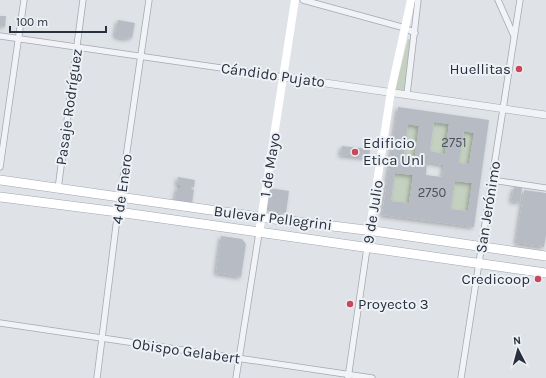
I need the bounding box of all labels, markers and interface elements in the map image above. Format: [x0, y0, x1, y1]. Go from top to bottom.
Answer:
scale bar [10, 8, 106, 34]
text: 100 m [16, 15, 48, 29]
street label: Pasaje Rodríguez [52, 48, 86, 166]
street label: Cándido Pujato [220, 59, 326, 91]
place label: Huellitas [450, 60, 511, 78]
marker: Huellitas [514, 64, 524, 74]
street label: 1 de Mayo [256, 132, 284, 198]
place label: Edificio Etica Unl [363, 134, 424, 169]
house number: 2751 [441, 135, 467, 150]
marker: Edificio Etica Unl [350, 147, 360, 157]
street label: 4 de Enero [108, 153, 136, 225]
street label: San Jerónimo [472, 160, 504, 254]
street label: 9 de Julio [359, 179, 387, 245]
house number: 2750 [418, 185, 447, 200]
street label: Bulevar Pellegrini [213, 202, 333, 234]
place label: Credicoop [461, 270, 530, 288]
marker: Credicoop [533, 274, 543, 284]
place label: Proyecto 3 [358, 295, 429, 313]
marker: Proyecto 3 [345, 299, 355, 309]
north arrow [498, 330, 538, 370]
text: N [512, 334, 522, 347]
street label: Obispo Gelabert [131, 335, 242, 368]

